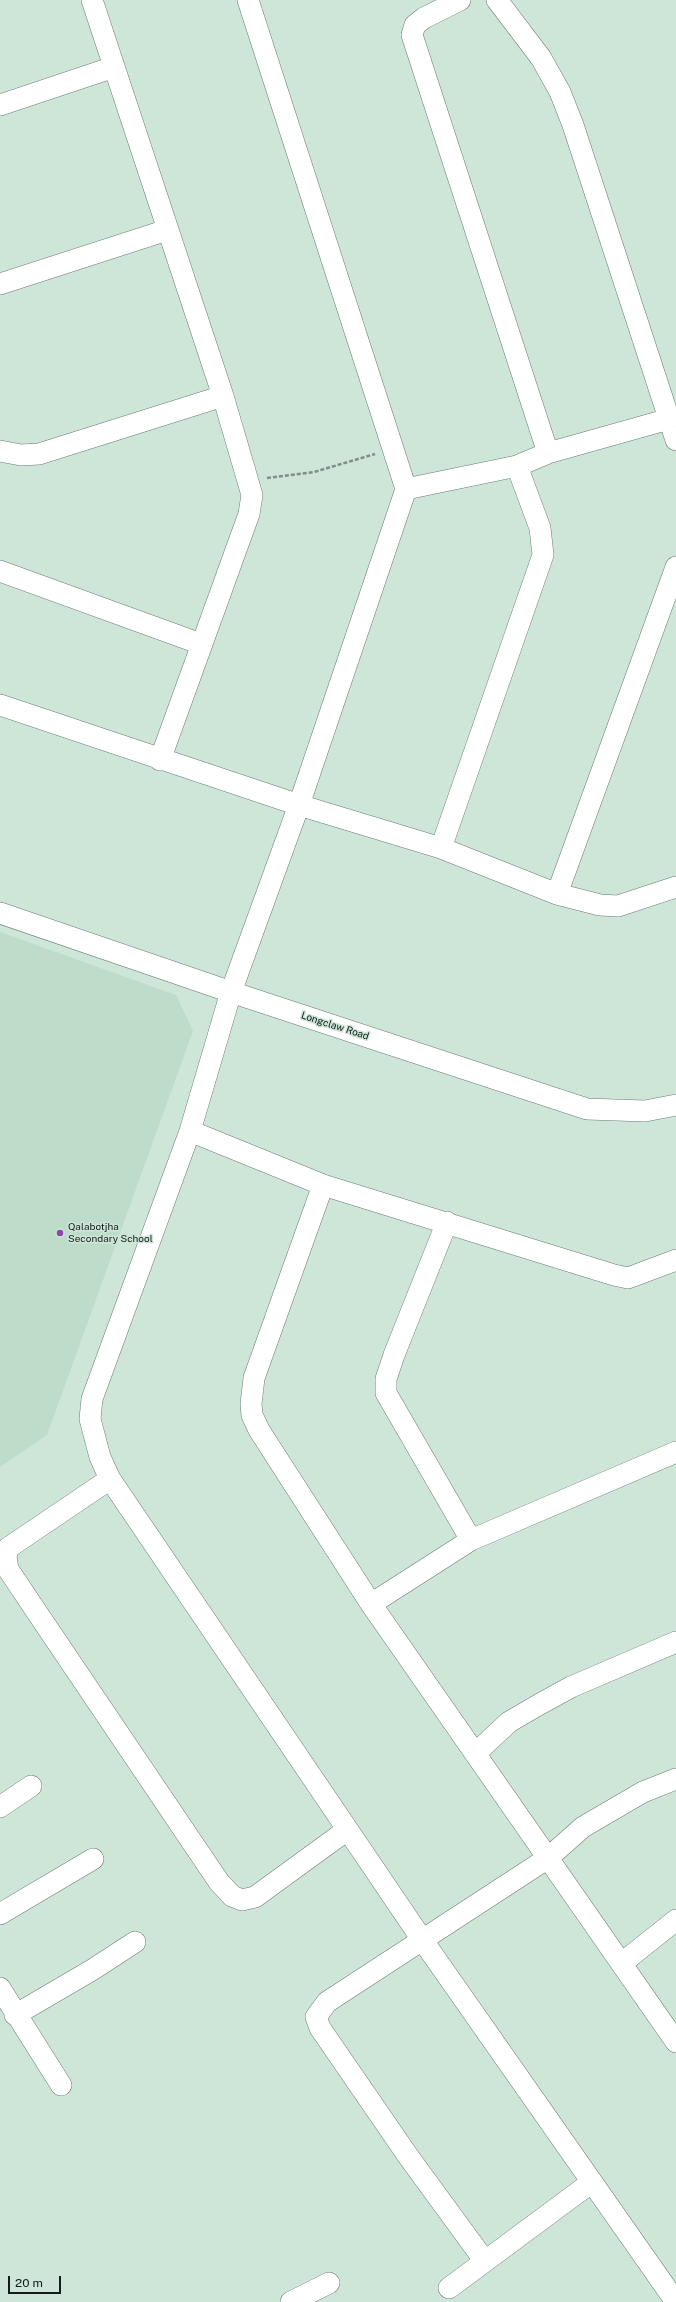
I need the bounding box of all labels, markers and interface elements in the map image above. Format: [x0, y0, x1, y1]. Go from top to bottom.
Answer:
street label: Longclaw Road [300, 1009, 370, 1043]
place label: Qalabotjha Secondary School [68, 1221, 153, 1244]
marker: Qalabotjha Secondary School [55, 1228, 65, 1238]
scale bar [10, 2268, 63, 2294]
text: 20 m [15, 2276, 43, 2290]

